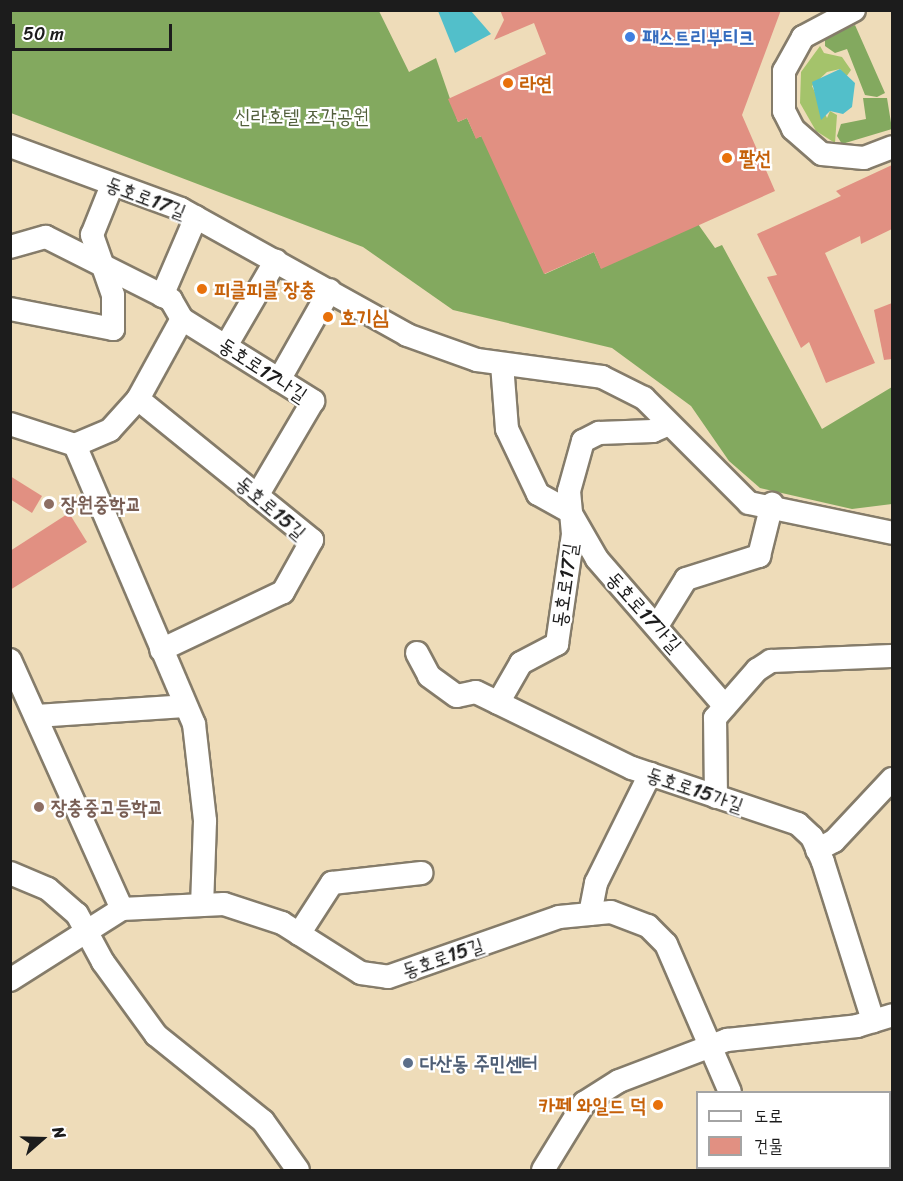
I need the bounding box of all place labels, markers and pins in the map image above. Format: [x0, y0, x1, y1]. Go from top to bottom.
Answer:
place label: 패스트리부티크 [642, 25, 755, 49]
marker: 패스트리부티크 [623, 30, 637, 44]
place label: 라연 [520, 71, 552, 95]
marker: 라연 [501, 76, 515, 90]
place label: 팔선 [739, 146, 771, 170]
marker: 팔선 [720, 151, 734, 165]
place label: 피클피클 장충 [214, 277, 316, 301]
marker: 피클피클 장충 [195, 282, 209, 296]
place label: 호기심 [340, 305, 388, 329]
marker: 호기심 [321, 310, 335, 324]
place label: 장원중학교 [61, 492, 141, 516]
marker: 장원중학교 [42, 497, 56, 511]
place label: 장충중고등학교 [51, 795, 164, 819]
marker: 장충중고등학교 [32, 800, 46, 814]
place label: 다산동 주민센터 [420, 1051, 538, 1075]
marker: 다산동 주민센터 [401, 1056, 415, 1070]
place label: 카페 와일드 덕 [539, 1093, 646, 1117]
marker: 카페 와일드 덕 [651, 1098, 665, 1112]

